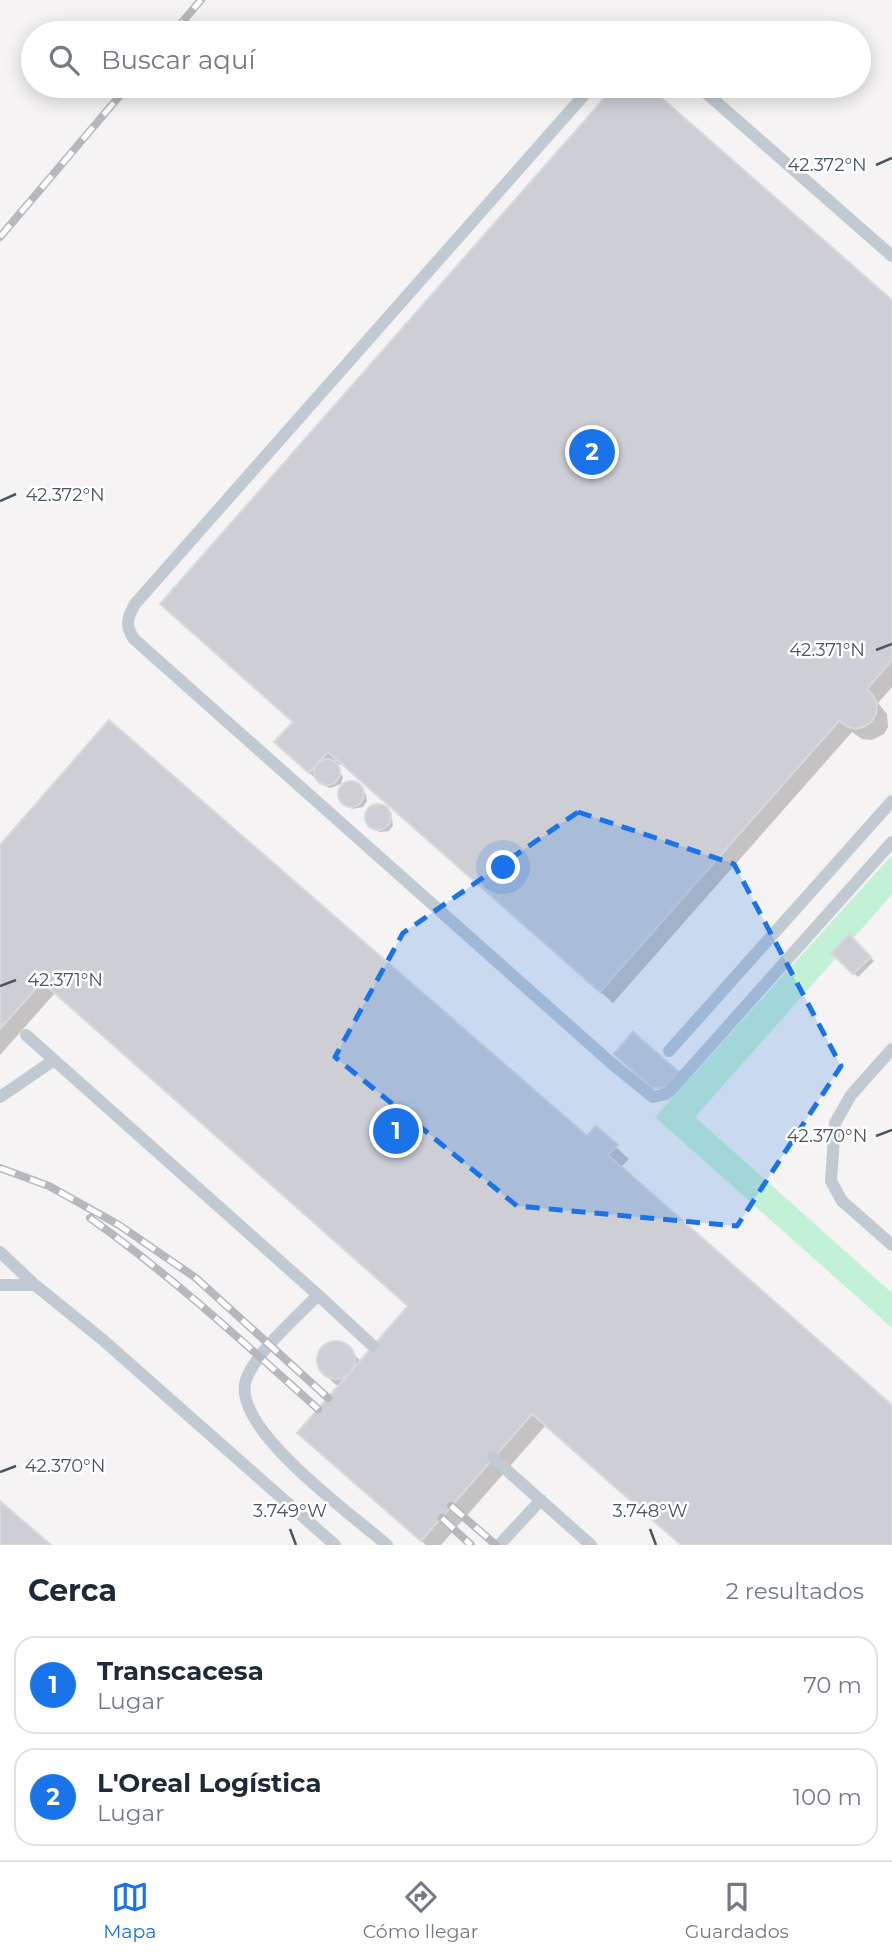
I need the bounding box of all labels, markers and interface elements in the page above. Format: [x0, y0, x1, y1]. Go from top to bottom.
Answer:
search box [21, 21, 871, 98]
icon: search [45, 41, 83, 79]
text: Buscar aquí [101, 44, 255, 76]
text: 42.372°N [787, 154, 867, 176]
pin: 2 [569, 426, 615, 478]
text: 42.372°N [25, 484, 105, 506]
text: 42.371°N [789, 639, 865, 661]
your location [486, 850, 520, 884]
text: 42.371°N [27, 969, 103, 991]
pin: 1 [373, 1105, 419, 1157]
text: 42.370°N [787, 1125, 867, 1147]
text: 42.370°N [25, 1455, 105, 1477]
text: 3.749°W [253, 1500, 327, 1522]
text: 3.748°W [613, 1500, 687, 1522]
text: Cerca [28, 1572, 117, 1609]
text: 2 resultados [726, 1577, 864, 1605]
text: Transcacesa [97, 1655, 264, 1687]
text: 1 [48, 1671, 58, 1699]
text: 70 m [803, 1671, 862, 1699]
text: Lugar [97, 1687, 164, 1715]
text: L'Oreal Logística [97, 1767, 321, 1799]
text: 2 [46, 1783, 60, 1811]
text: 100 m [793, 1783, 862, 1811]
text: Lugar [97, 1799, 164, 1827]
tab: Mapa [103, 1878, 157, 1943]
tab: Cómo llegar [363, 1878, 478, 1943]
tab: Guardados [685, 1878, 789, 1943]

